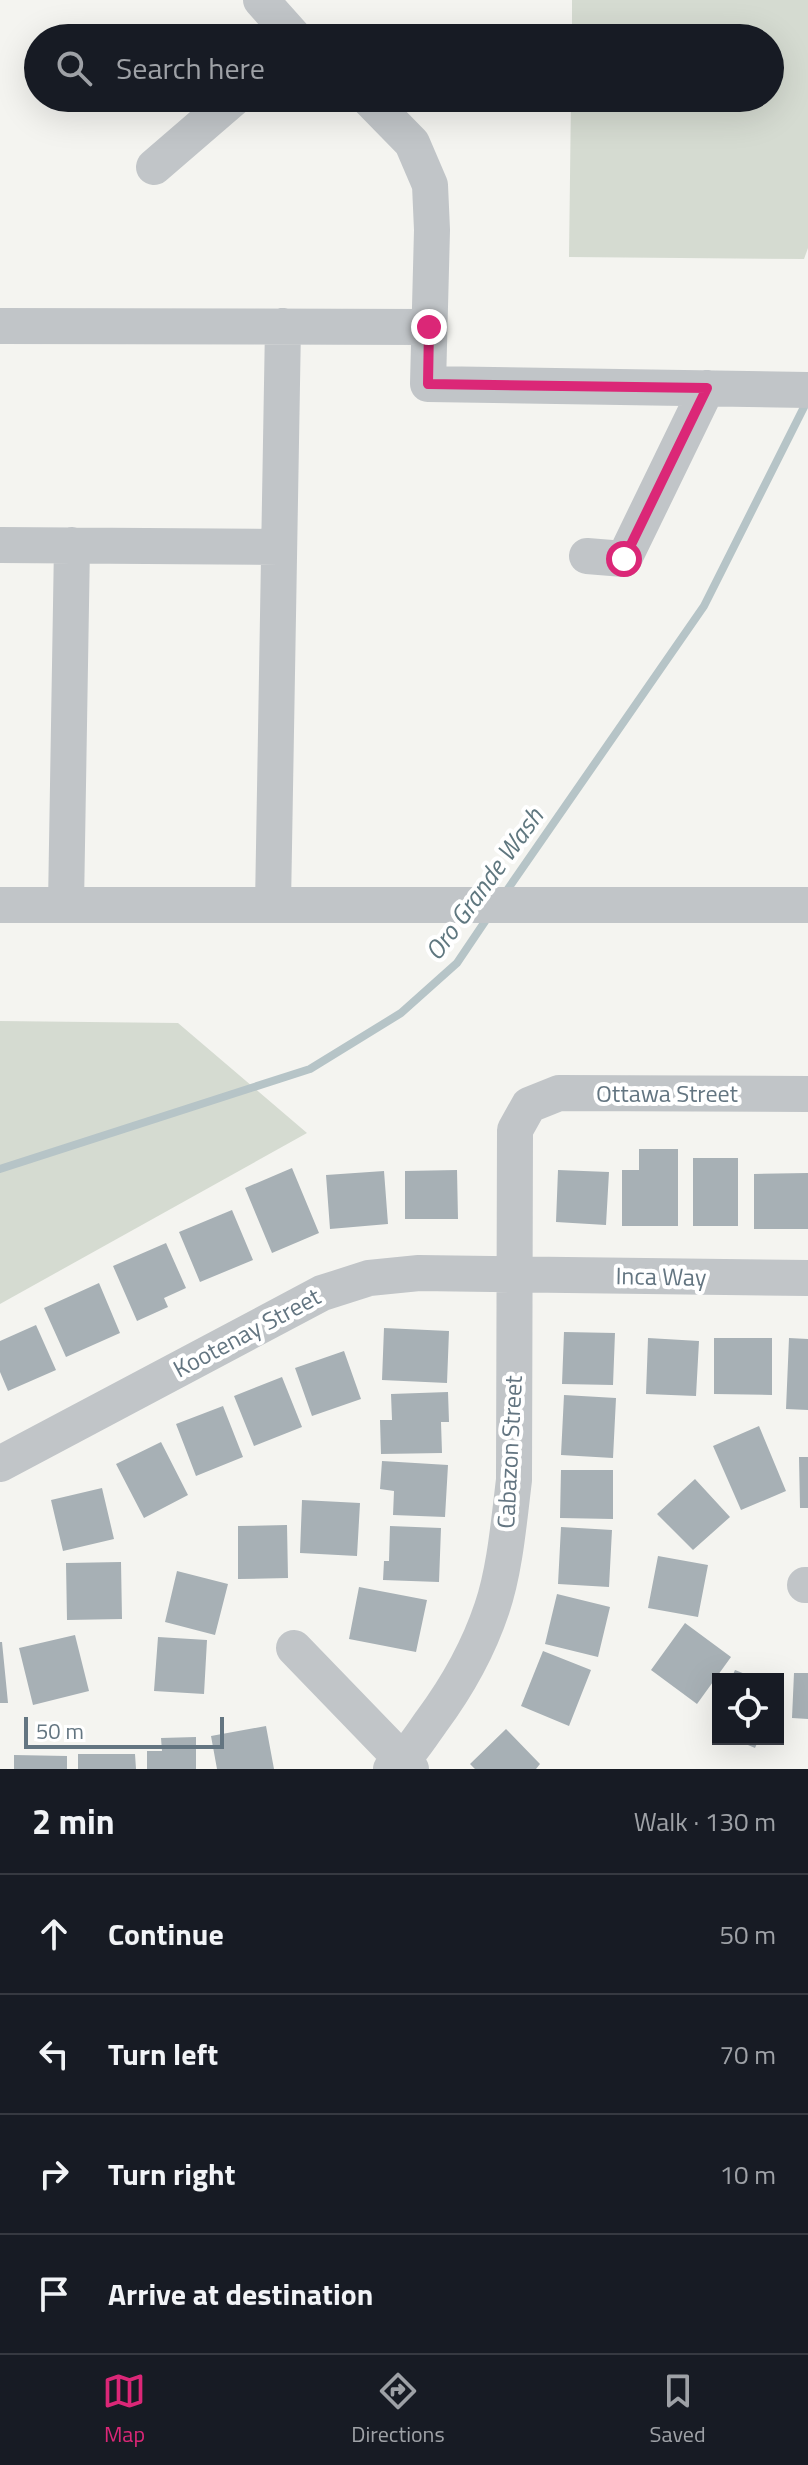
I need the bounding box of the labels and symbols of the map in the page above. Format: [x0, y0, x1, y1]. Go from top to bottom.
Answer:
route end [411, 309, 447, 345]
route start [606, 541, 642, 577]
water label: Oro Grande Wash [415, 798, 553, 968]
street label: Ottawa Street [596, 1075, 739, 1111]
street label: Inca Way [615, 1257, 707, 1295]
street label: Kootenay Street [166, 1278, 327, 1386]
street label: Cabazon Street [487, 1374, 531, 1529]
scale bar [24, 1713, 224, 1749]

